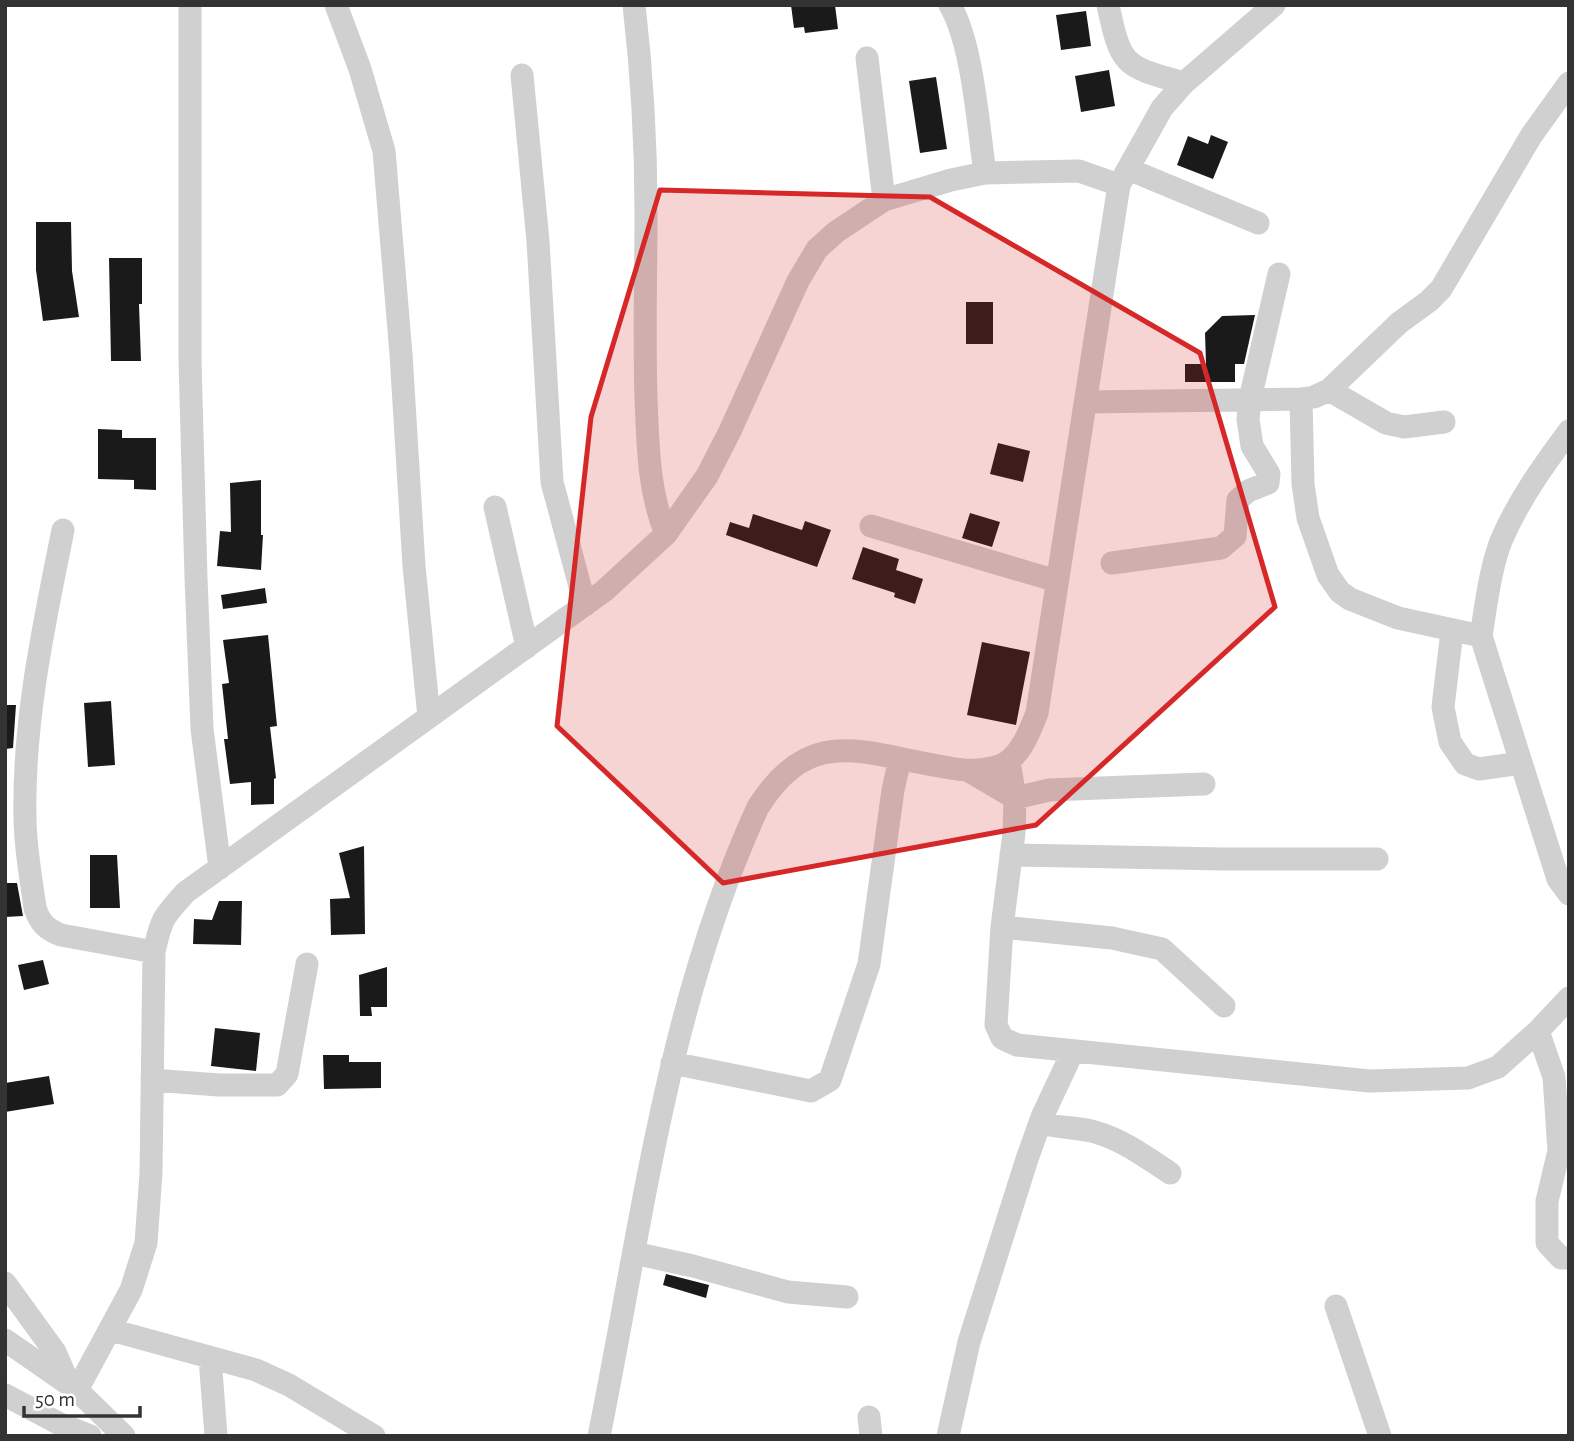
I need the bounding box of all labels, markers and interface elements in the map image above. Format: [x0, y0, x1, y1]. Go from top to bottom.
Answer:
scale bar [24, 1374, 140, 1418]
text: 50 m [35, 1389, 75, 1410]

